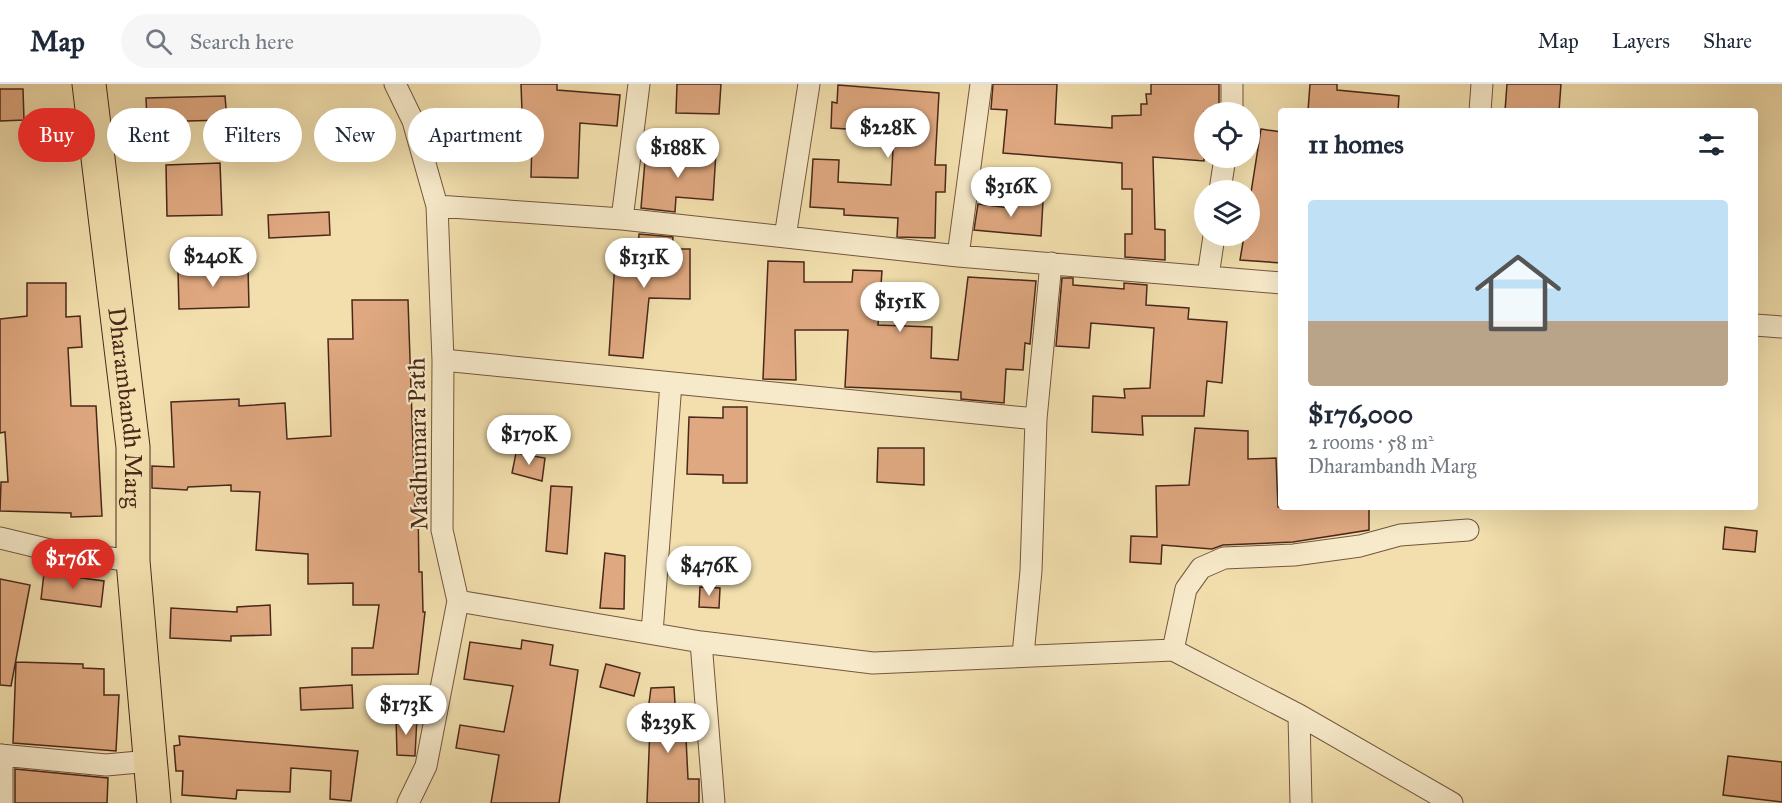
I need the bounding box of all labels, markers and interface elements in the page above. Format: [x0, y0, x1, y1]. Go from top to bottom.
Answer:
search box [121, 14, 541, 68]
text: Map [30, 24, 85, 59]
icon: search [142, 25, 175, 58]
text: Search here [190, 28, 294, 55]
text: Map [1538, 28, 1579, 54]
text: Layers [1612, 28, 1670, 54]
text: Share [1703, 28, 1752, 54]
map controls [1194, 102, 1260, 246]
button: locate [1194, 102, 1260, 168]
chip: Buy [18, 108, 95, 162]
chip: Rent [107, 108, 191, 162]
chip: Filters [203, 108, 302, 162]
chip: New [314, 108, 396, 162]
chip: Apartment [408, 108, 544, 162]
pin: $228K [846, 108, 930, 159]
text: $228K [860, 115, 916, 139]
pin: $188K [636, 128, 720, 179]
text: 11 homes [1308, 128, 1404, 160]
icon: filters [1695, 128, 1728, 161]
text: $188K [650, 135, 706, 159]
pin: $316K [969, 167, 1053, 218]
text: $316K [985, 174, 1037, 198]
button: layers [1194, 180, 1260, 246]
pin: $240K [171, 237, 255, 288]
pin: $131K [602, 238, 686, 289]
icon: home [1464, 239, 1572, 347]
text: $240K [184, 244, 242, 268]
text: $131K [619, 245, 669, 269]
pin: $151K [858, 282, 942, 333]
text: $151K [874, 289, 926, 313]
street label: Dharambandh Marg [101, 306, 148, 509]
street label: Madhumara Path [401, 357, 435, 531]
text: $176,000 [1308, 398, 1413, 430]
pin: $170K [487, 415, 571, 466]
text: $170K [501, 422, 557, 446]
text: 2 rooms · 58 m² [1308, 430, 1434, 454]
text: Dharambandh Marg [1308, 454, 1476, 478]
pin: $176K [31, 539, 115, 590]
text: $176K [46, 546, 100, 570]
pin: $476K [667, 546, 751, 597]
text: $476K [680, 553, 738, 577]
pin: $173K [364, 685, 448, 736]
text: $173K [380, 692, 432, 716]
pin: $239K [626, 703, 710, 754]
text: $239K [641, 710, 695, 734]

